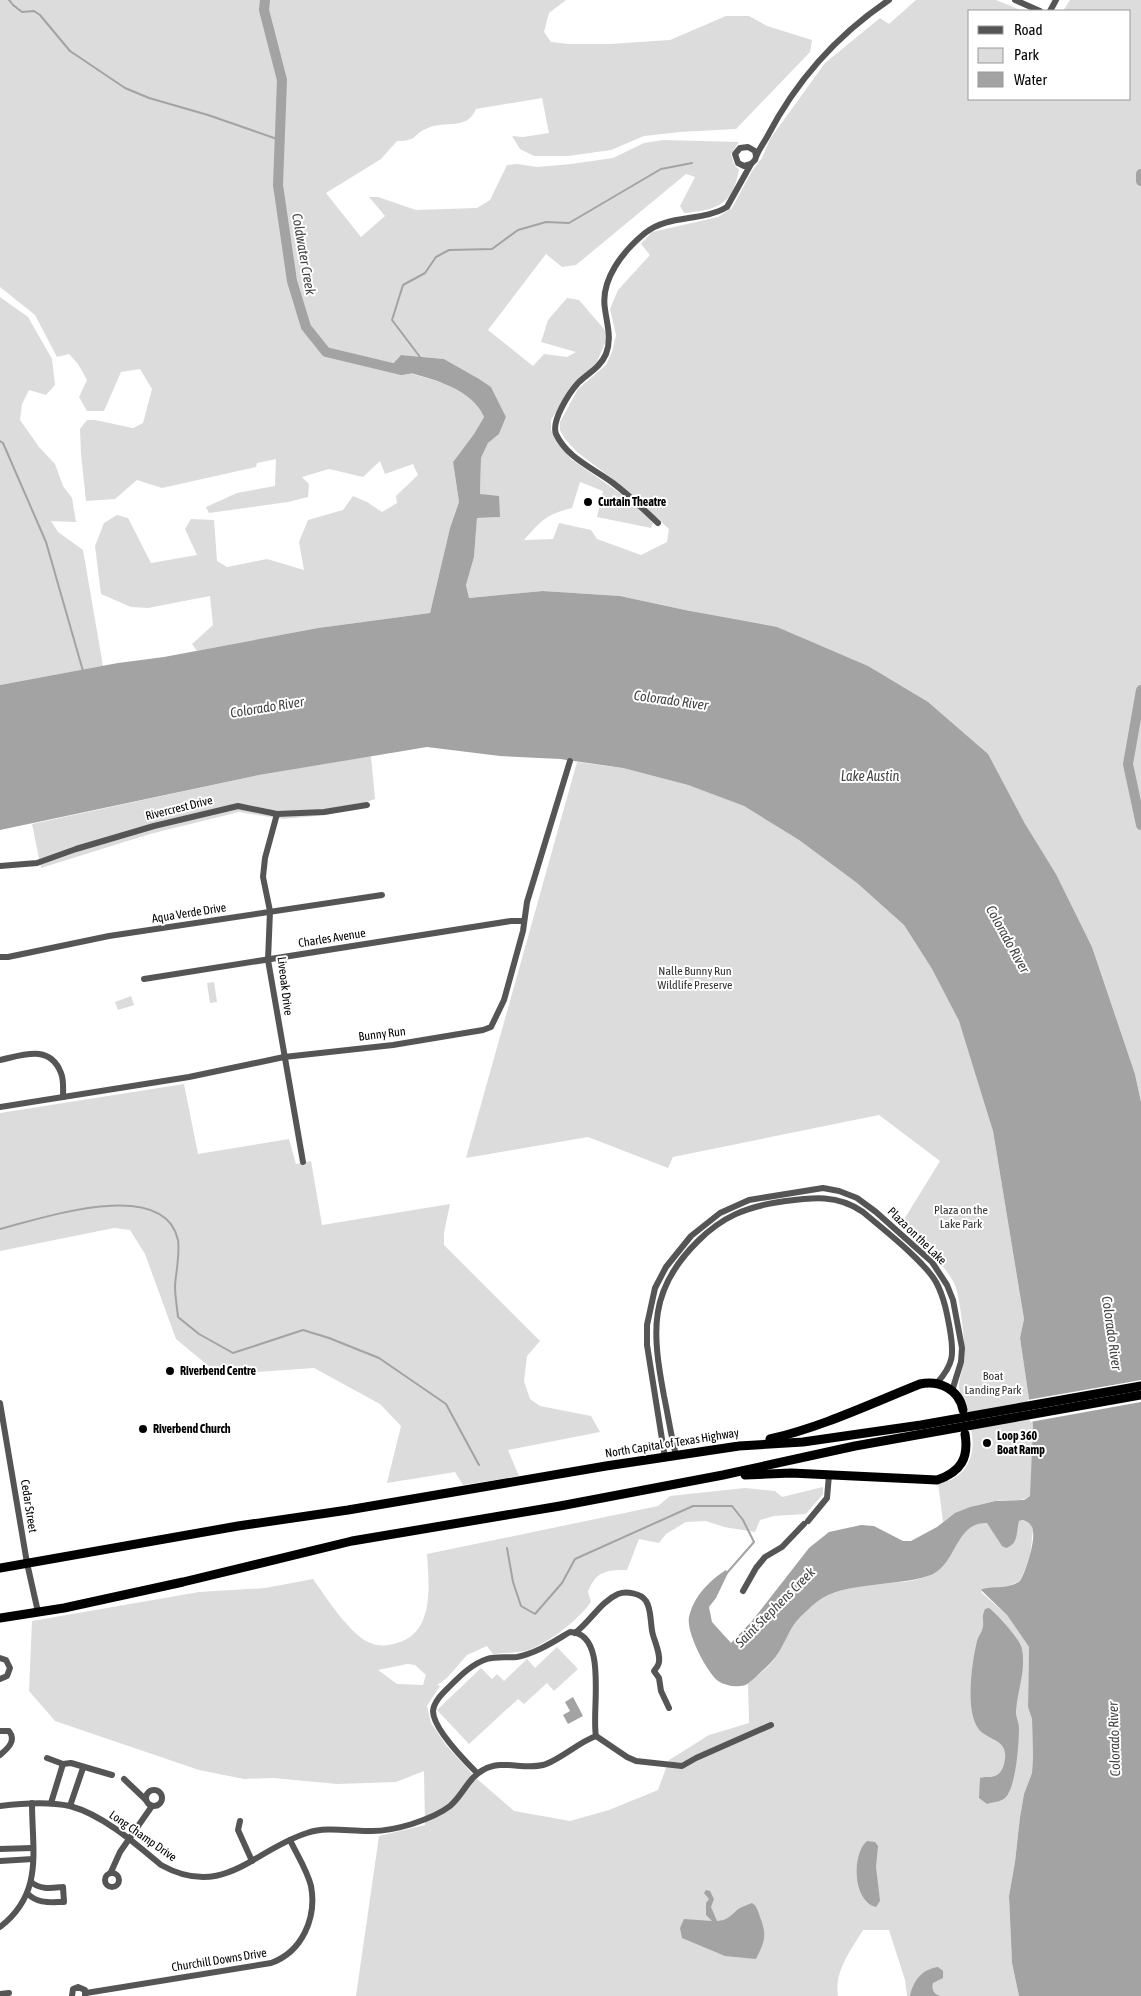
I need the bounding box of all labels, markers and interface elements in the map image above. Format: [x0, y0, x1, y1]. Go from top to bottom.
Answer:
legend [968, 10, 1131, 100]
text: Road [1014, 21, 1043, 38]
text: Park [1014, 46, 1039, 63]
text: Water [1014, 71, 1047, 88]
water label: Coldwater Creek [289, 212, 319, 297]
place label: Curtain Theatre [598, 495, 667, 509]
marker: Curtain Theatre [582, 496, 594, 508]
water label: Colorado River [633, 687, 710, 713]
water label: Colorado River [229, 693, 306, 721]
water label: Lake Austin [841, 768, 900, 784]
street label: Rivercrest Drive [144, 793, 214, 823]
street label: Aqua Verde Drive [151, 900, 227, 926]
water label: Colorado River [983, 902, 1034, 976]
street label: Charles Avenue [297, 926, 367, 950]
street label: Liveoak Drive [274, 956, 296, 1016]
park label: Nalle Bunny Run Wildlife Preserve [658, 964, 732, 992]
street label: Bunny Run [358, 1024, 406, 1044]
park label: Plaza on the Lake Park [934, 1203, 988, 1231]
street label: Plaza on the Lake [885, 1204, 949, 1268]
water label: Colorado River [1099, 1295, 1125, 1372]
place label: Riverbend Centre [180, 1364, 257, 1378]
marker: Riverbend Centre [164, 1365, 176, 1377]
park label: Boat Landing Park [964, 1369, 1022, 1397]
place label: Riverbend Church [153, 1422, 231, 1436]
marker: Riverbend Church [137, 1423, 149, 1435]
street label: North Capital of Texas Highway [604, 1425, 740, 1461]
place label: Loop 360 Boat Ramp [997, 1429, 1045, 1457]
marker: Loop 360 Boat Ramp [981, 1437, 993, 1449]
street label: Cedar Street [18, 1478, 40, 1534]
water label: Saint Stephens Creek [731, 1563, 819, 1651]
water label: Colorado River [1105, 1701, 1123, 1777]
street label: Long Champ Drive [107, 1808, 179, 1864]
street label: Churchill Downs Drive [171, 1946, 267, 1974]

